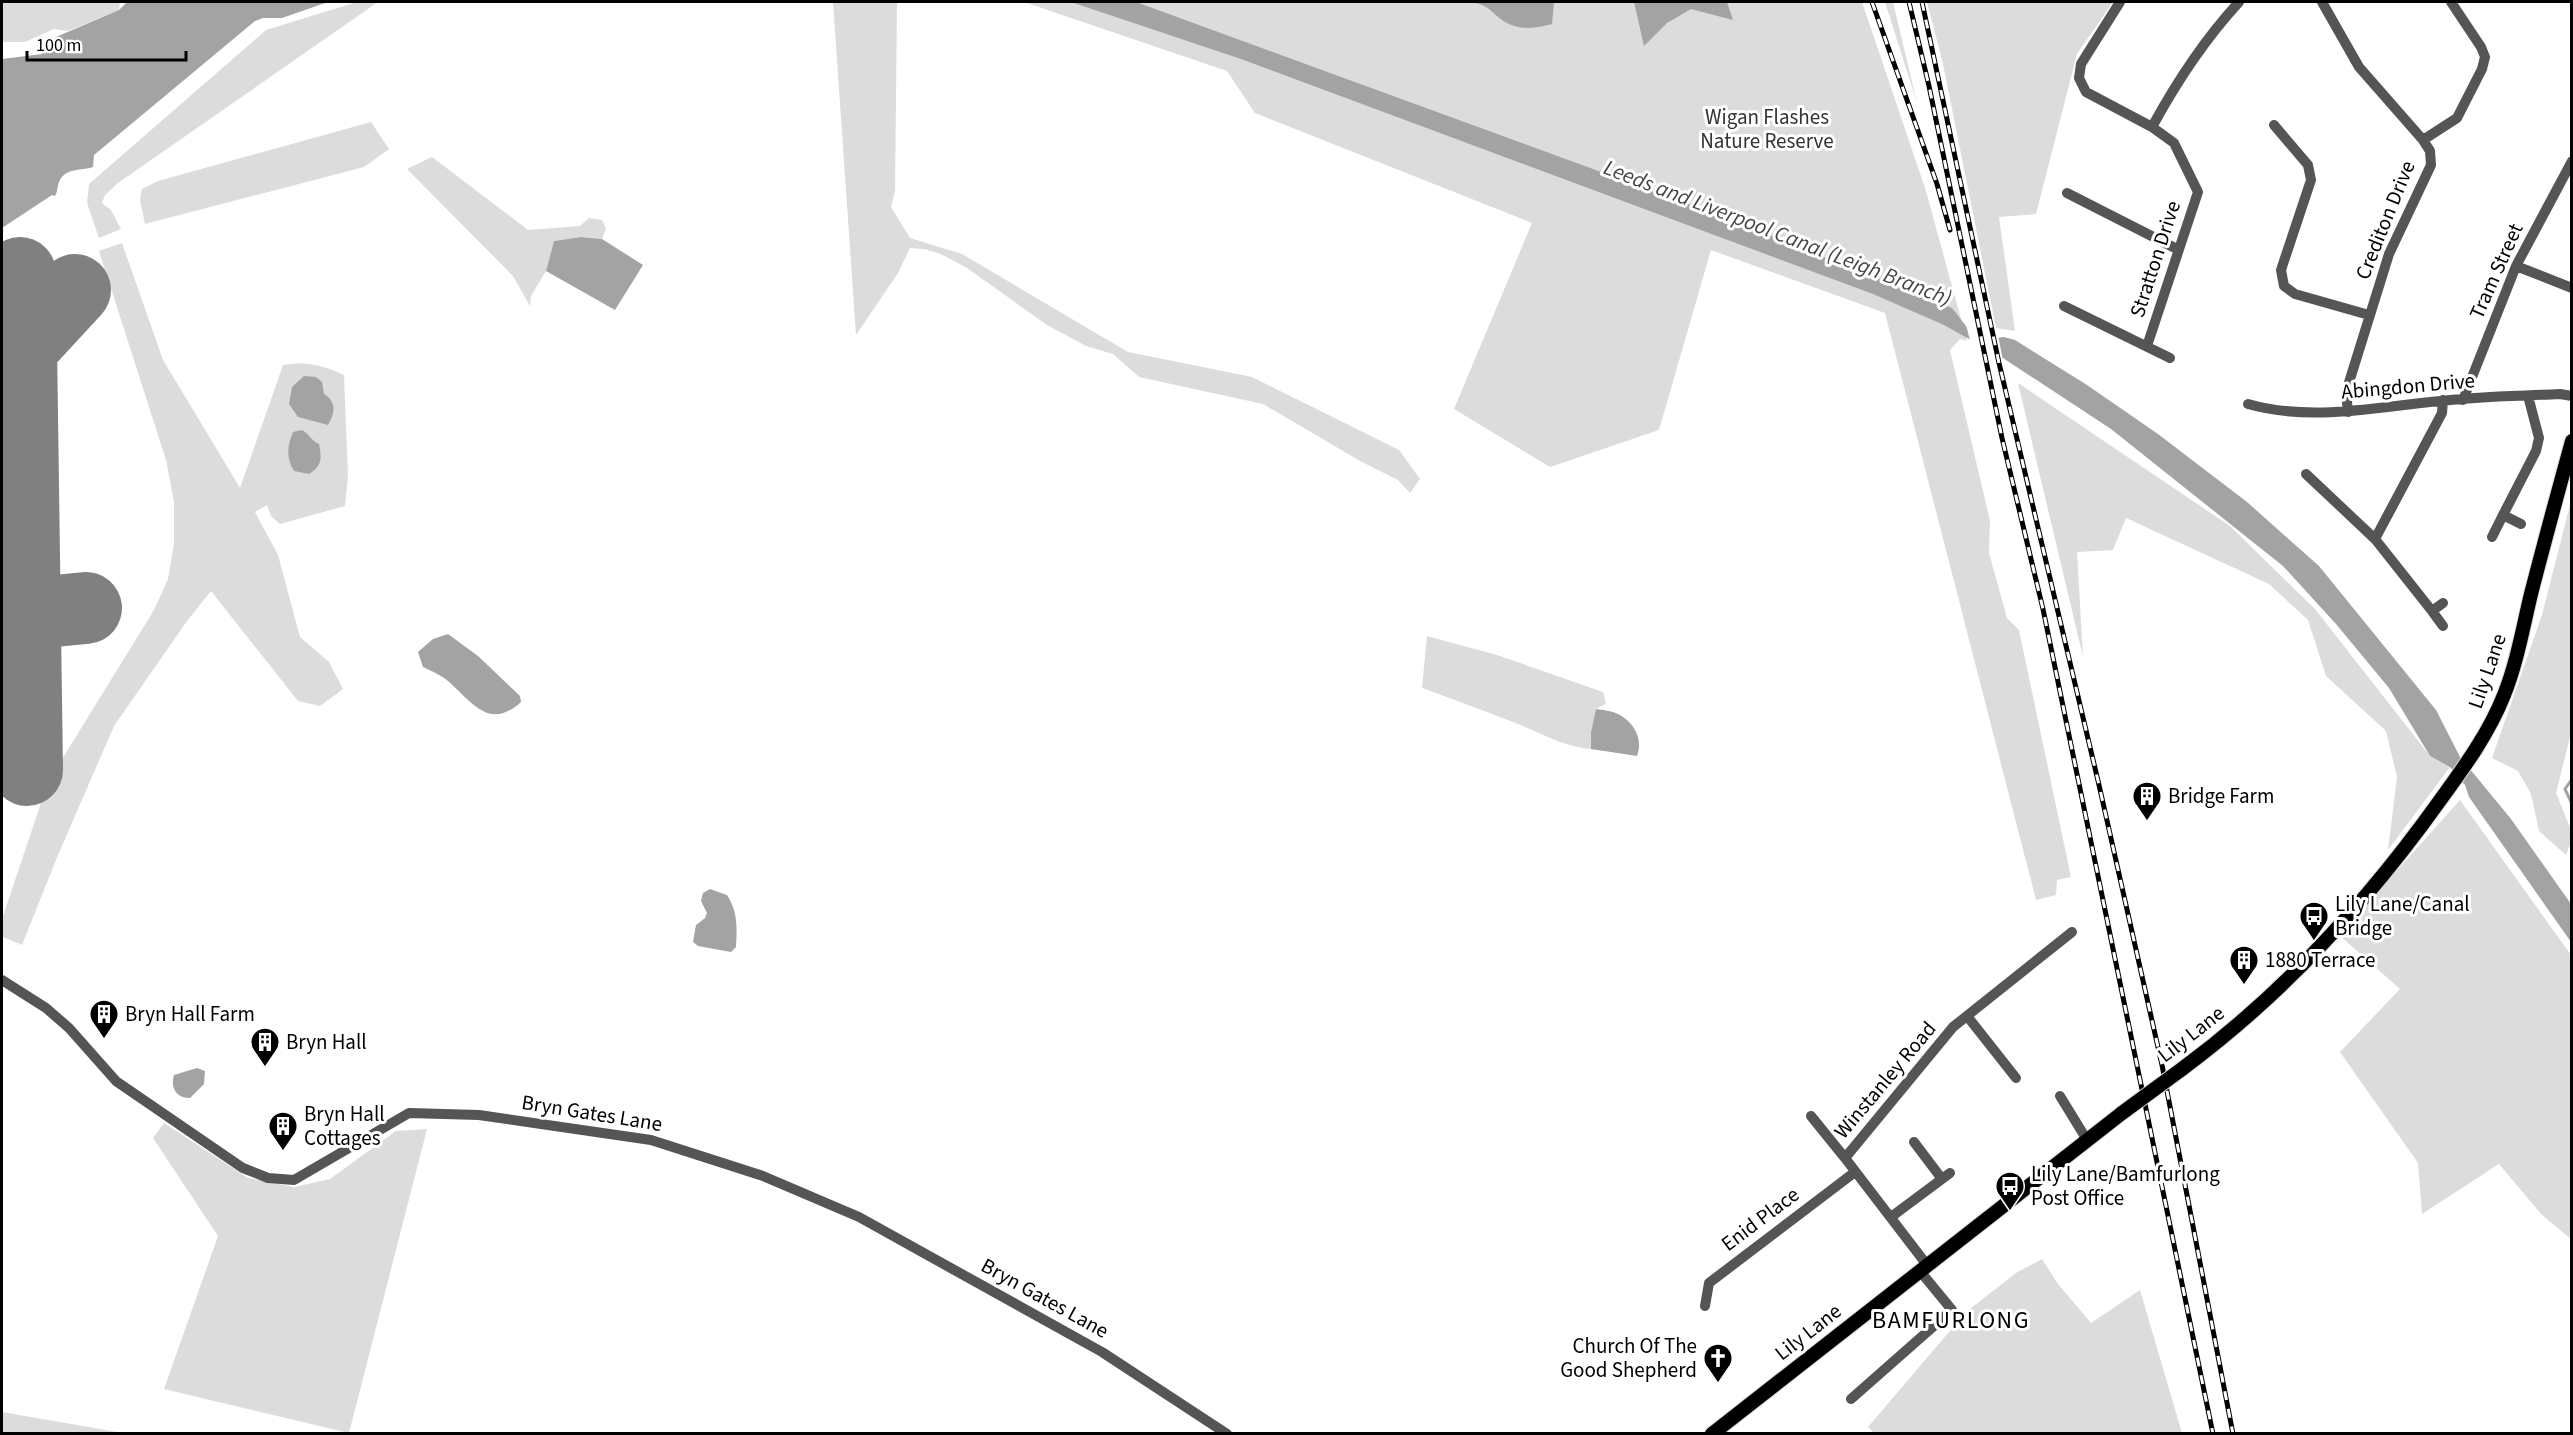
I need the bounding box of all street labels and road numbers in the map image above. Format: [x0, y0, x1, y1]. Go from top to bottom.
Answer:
street label: Crediton Drive [2348, 156, 2422, 284]
street label: Stratton Drive [2122, 197, 2188, 321]
street label: Tram Street [2462, 218, 2530, 324]
street label: Abingdon Drive [2340, 365, 2476, 407]
street label: Lily Lane [2460, 630, 2514, 712]
street label: Lily Lane [2151, 998, 2231, 1070]
street label: Winstanley Road [1827, 1015, 1943, 1145]
street label: Bryn Gates Lane [520, 1087, 664, 1139]
street label: Enid Place [1715, 1180, 1805, 1258]
street label: Bryn Gates Lane [976, 1250, 1114, 1346]
street label: Lily Lane [1768, 1296, 1848, 1368]

